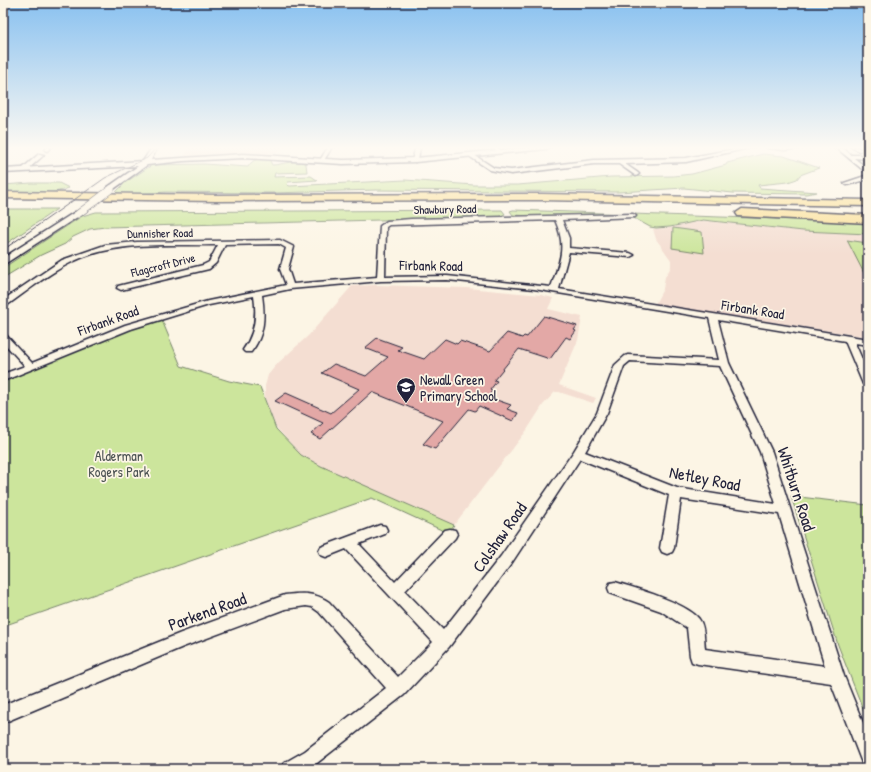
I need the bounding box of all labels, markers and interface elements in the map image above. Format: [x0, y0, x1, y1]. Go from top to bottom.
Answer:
street label: Shawbury Road [414, 200, 477, 218]
street label: Dunnisher Road [127, 224, 193, 242]
street label: Flagcroft Drive [128, 249, 197, 281]
street label: Firbank Road [398, 255, 463, 275]
street label: Firbank Road [719, 295, 786, 323]
street label: Firbank Road [74, 300, 142, 340]
place label: Newall Green Primary School [420, 370, 498, 406]
school or university icon: Newall Green Primary School [395, 376, 417, 404]
street label: Whitburn Road [773, 444, 822, 534]
park label: Alderman Rogers Park [88, 446, 150, 482]
street label: Netley Road [668, 460, 743, 496]
street label: Colshaw Road [466, 497, 532, 577]
street label: Parkend Road [165, 586, 249, 636]

